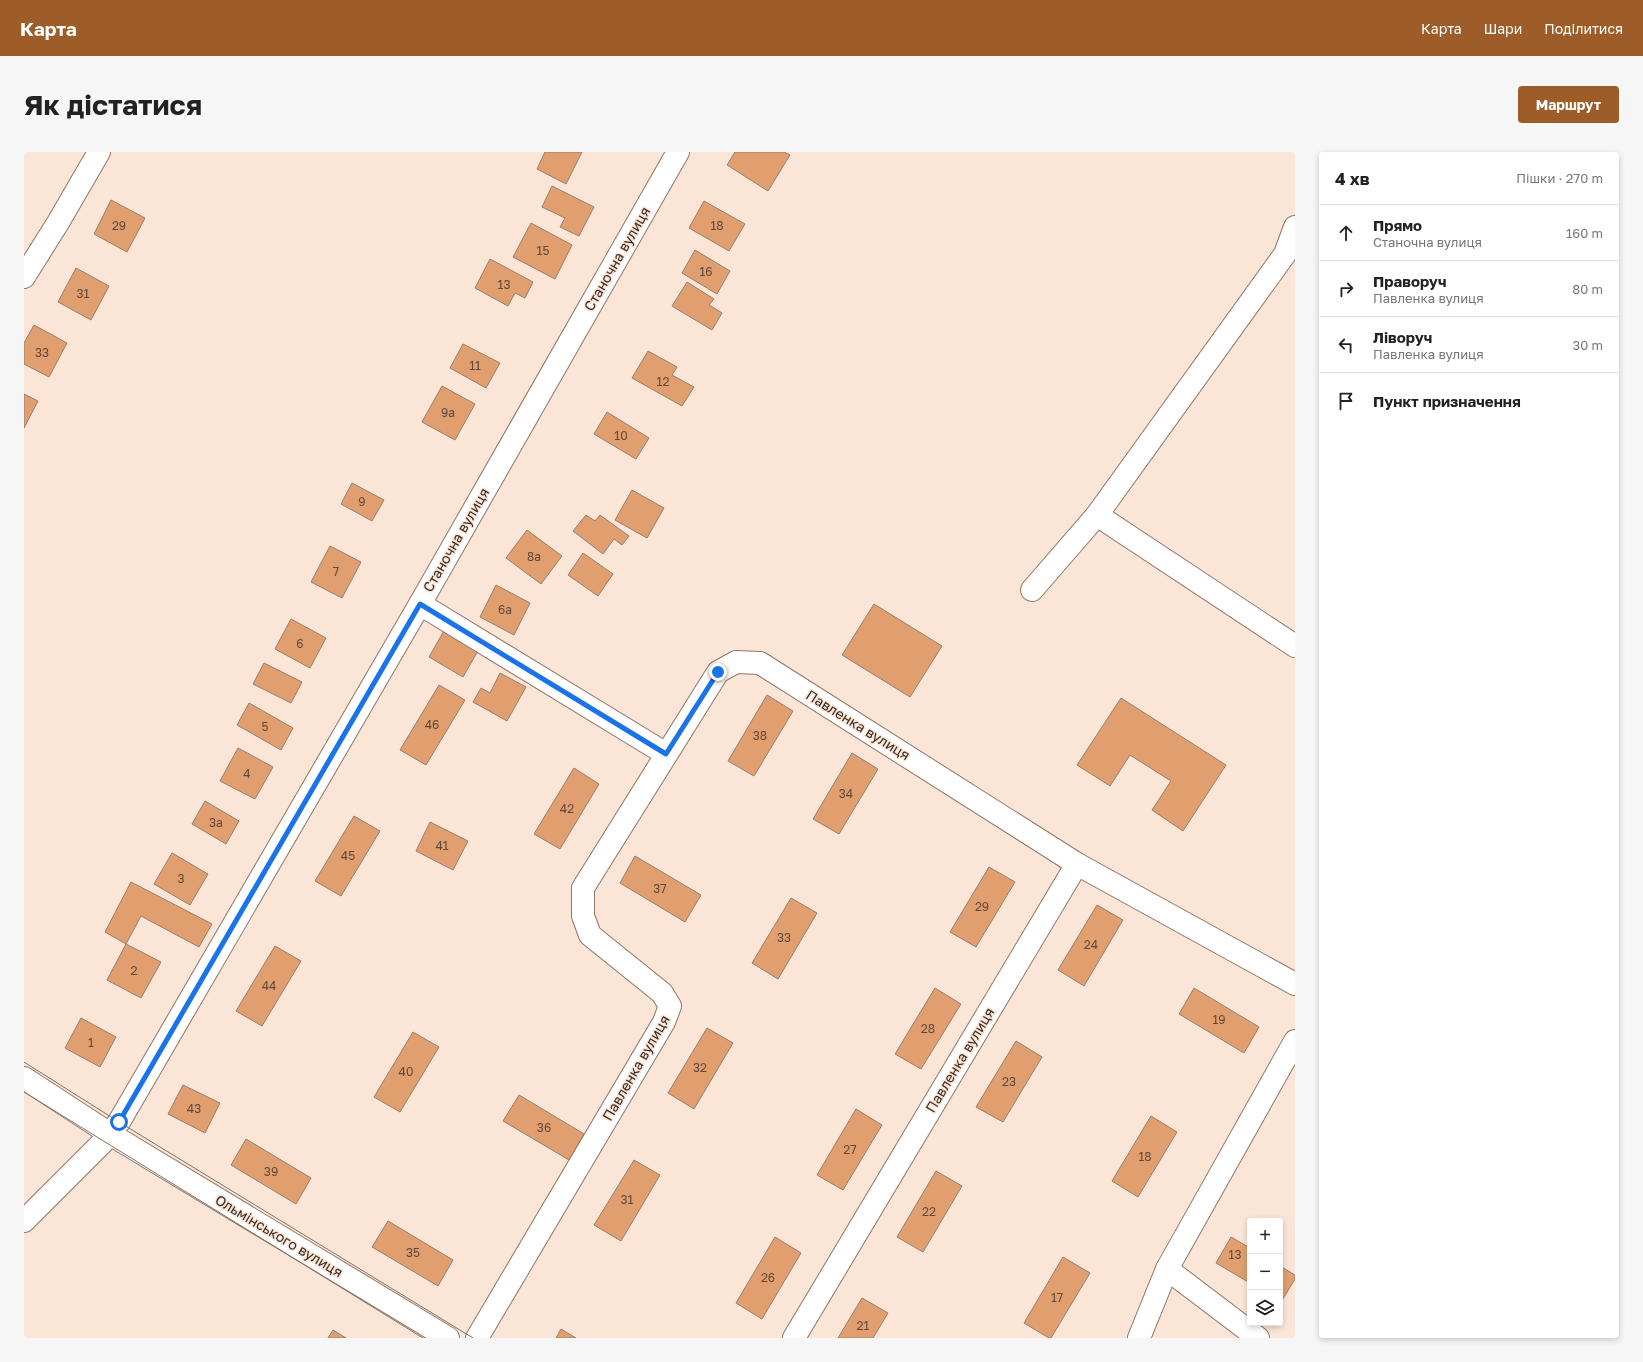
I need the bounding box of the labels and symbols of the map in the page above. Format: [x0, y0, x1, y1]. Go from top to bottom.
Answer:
street label: Станочна вулиця [580, 204, 653, 314]
house number: 29 [112, 218, 126, 233]
house number: 18 [710, 218, 724, 233]
house number: 15 [537, 243, 549, 258]
house number: 16 [699, 264, 713, 279]
house number: 13 [498, 277, 510, 292]
house number: 31 [77, 286, 90, 301]
house number: 33 [35, 345, 49, 360]
house number: 11 [469, 358, 481, 373]
house number: 12 [657, 374, 669, 389]
house number: 9а [441, 405, 455, 420]
house number: 10 [614, 428, 628, 443]
street label: Станочна вулиця [419, 485, 492, 595]
house number: 9 [358, 494, 366, 509]
house number: 8а [527, 549, 541, 564]
house number: 7 [333, 564, 339, 579]
house number: 6а [498, 602, 512, 617]
house number: 6 [296, 636, 304, 651]
route end [709, 663, 727, 681]
street label: Павленка вулиця [803, 686, 913, 763]
house number: 46 [425, 717, 439, 732]
house number: 5 [262, 719, 269, 734]
house number: 38 [753, 728, 767, 743]
house number: 4 [243, 766, 251, 781]
house number: 34 [839, 786, 853, 801]
house number: 42 [560, 801, 574, 816]
house number: 3а [209, 815, 223, 830]
house number: 41 [435, 838, 449, 853]
house number: 45 [341, 848, 355, 863]
house number: 3 [177, 871, 185, 886]
house number: 37 [653, 881, 667, 896]
house number: 29 [975, 899, 989, 914]
house number: 33 [777, 930, 791, 945]
house number: 24 [1084, 937, 1098, 952]
house number: 2 [131, 963, 138, 978]
house number: 44 [262, 978, 276, 993]
street label: Павленка вулиця [922, 1004, 998, 1115]
street label: Павленка вулиця [598, 1012, 673, 1124]
house number: 19 [1212, 1012, 1226, 1027]
house number: 28 [921, 1021, 935, 1036]
house number: 1 [88, 1035, 94, 1050]
house number: 32 [693, 1060, 707, 1075]
house number: 40 [399, 1064, 413, 1079]
house number: 23 [1002, 1074, 1016, 1089]
house number: 43 [187, 1101, 201, 1116]
route start [110, 1113, 128, 1131]
house number: 36 [537, 1120, 551, 1135]
house number: 27 [843, 1142, 857, 1157]
house number: 18 [1138, 1149, 1152, 1164]
house number: 39 [264, 1164, 278, 1179]
street label: Ольмінського вулиця [212, 1191, 346, 1280]
house number: 31 [621, 1192, 634, 1207]
house number: 22 [922, 1204, 936, 1219]
house number: 35 [406, 1245, 420, 1260]
house number: 13 [1229, 1247, 1241, 1262]
house number: 26 [761, 1270, 775, 1285]
house number: 17 [1051, 1290, 1063, 1305]
house number: 21 [857, 1318, 870, 1333]

